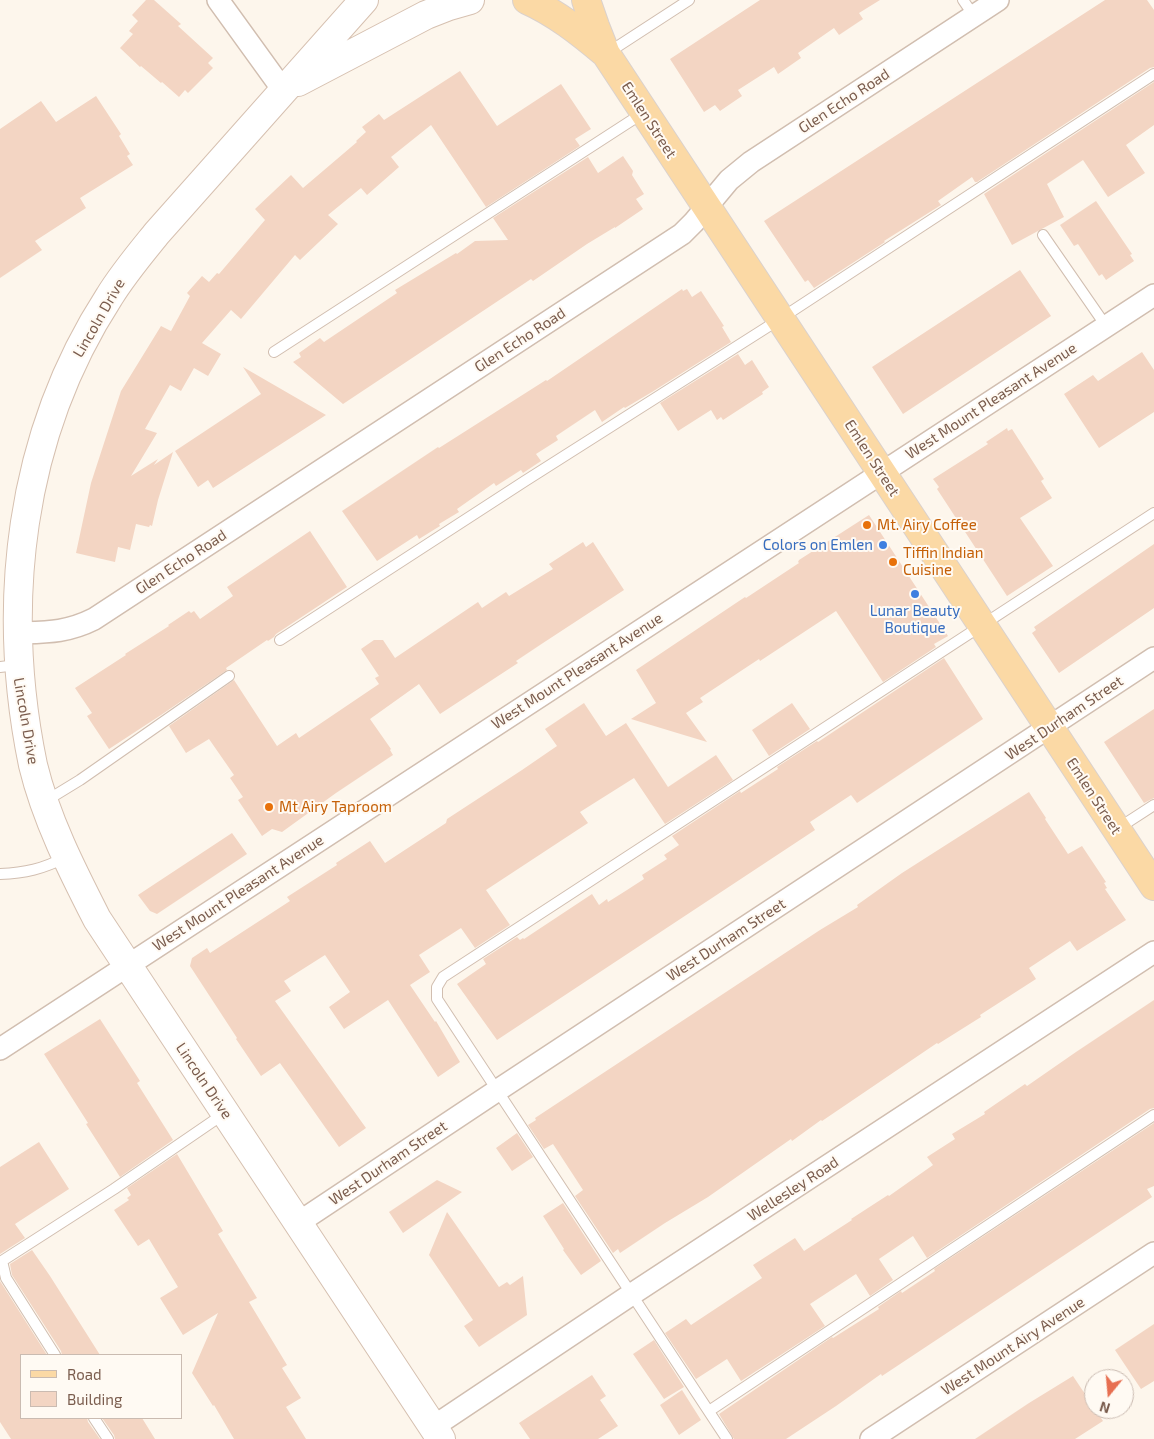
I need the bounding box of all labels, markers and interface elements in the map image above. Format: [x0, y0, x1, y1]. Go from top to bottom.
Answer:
street label: Glen Echo Road [795, 65, 893, 137]
street label: Emlen Street [618, 78, 680, 162]
street label: Lincoln Drive [69, 275, 129, 361]
street label: Glen Echo Road [471, 304, 569, 376]
street label: West Mount Pleasant Avenue [902, 339, 1080, 463]
street label: Emlen Street [841, 416, 903, 500]
place label: Mt. Airy Coffee [877, 516, 977, 534]
marker: Mt. Airy Coffee [861, 519, 873, 531]
street label: Glen Echo Road [132, 526, 230, 598]
place label: Colors on Emlen [763, 536, 873, 554]
marker: Colors on Emlen [877, 539, 889, 551]
place label: Tiffin Indian Cuisine [903, 544, 983, 579]
marker: Tiffin Indian Cuisine [887, 556, 899, 568]
marker: Lunar Beauty Boutique [909, 588, 921, 600]
place label: Lunar Beauty Boutique [870, 602, 960, 637]
street label: West Mount Pleasant Avenue [488, 609, 666, 733]
street label: West Durham Street [1002, 672, 1126, 764]
street label: Lincoln Drive [9, 676, 43, 766]
street label: Emlen Street [1063, 754, 1125, 838]
place label: Mt Airy Taproom [279, 798, 392, 816]
marker: Mt Airy Taproom [263, 801, 275, 813]
street label: West Mount Pleasant Avenue [149, 831, 327, 955]
street label: West Durham Street [663, 895, 789, 985]
street label: Lincoln Drive [172, 1039, 236, 1123]
street label: West Durham Street [326, 1117, 450, 1209]
street label: Wellesley Road [744, 1153, 842, 1225]
street label: West Mount Airy Avenue [938, 1293, 1088, 1399]
legend [20, 1354, 182, 1419]
text: Road [67, 1365, 102, 1383]
north arrow [1084, 1369, 1134, 1419]
text: Building [67, 1390, 122, 1408]
text: N [1097, 1398, 1112, 1417]

